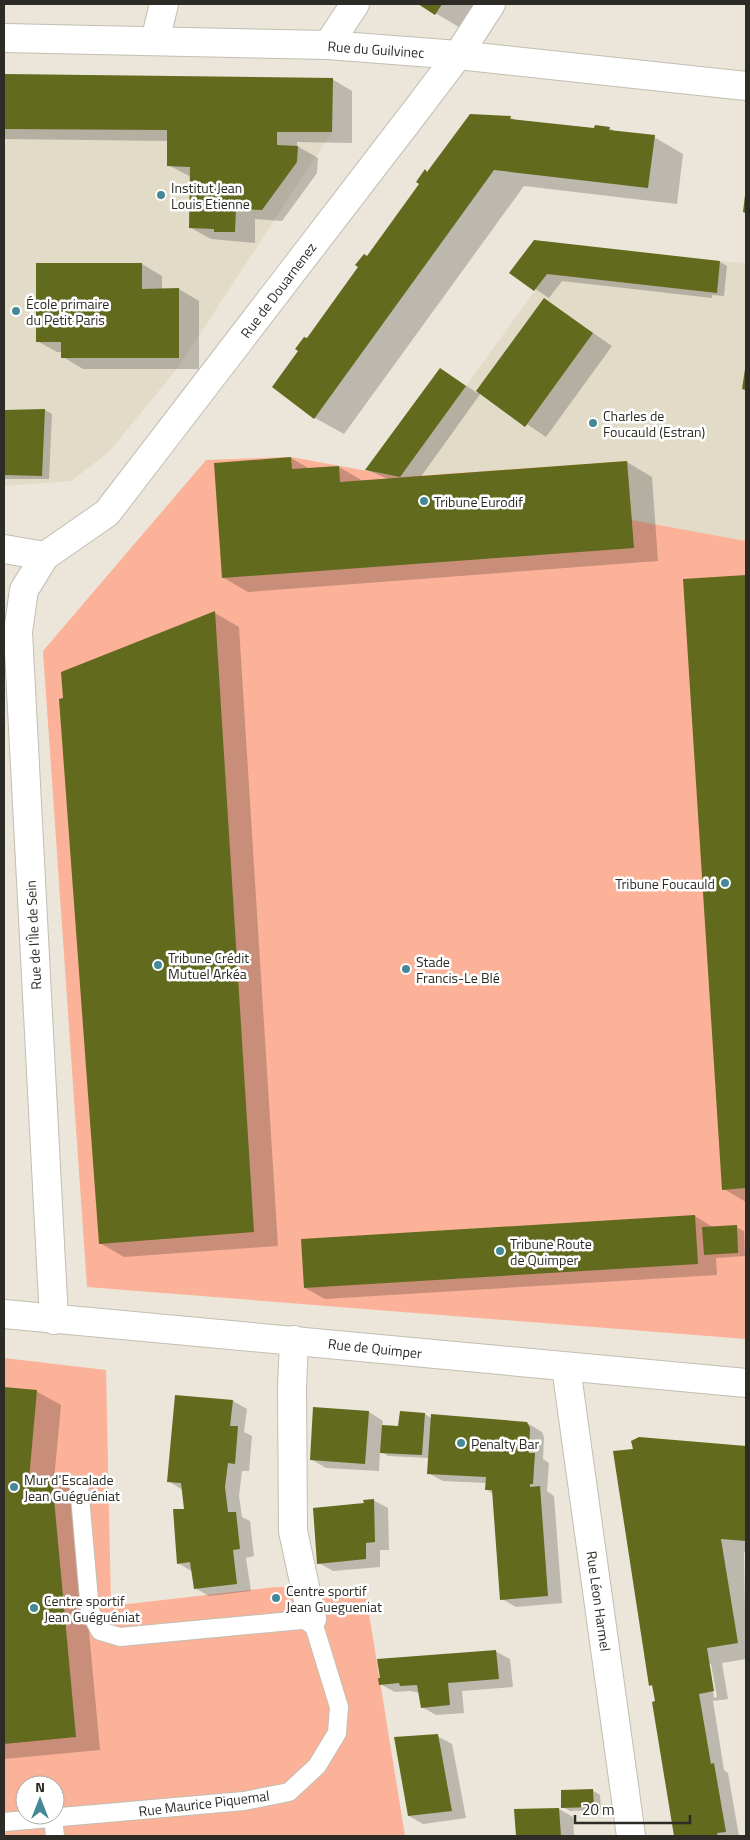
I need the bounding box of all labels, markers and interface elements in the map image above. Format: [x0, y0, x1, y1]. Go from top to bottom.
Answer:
street label: Rue du Guilvinec [327, 35, 425, 63]
place label: Institut Jean Louis Etienne [171, 177, 250, 214]
marker: Institut Jean Louis Etienne [155, 189, 167, 201]
street label: Rue de Douarnenez [235, 238, 321, 342]
place label: École primaire du Petit Paris [26, 293, 109, 330]
marker: École primaire du Petit Paris [10, 305, 22, 317]
place label: Charles de Foucauld (Estran) [603, 405, 705, 442]
marker: Charles de Foucauld (Estran) [587, 417, 599, 429]
place label: Tribune Eurodif [434, 491, 523, 512]
marker: Tribune Eurodif [418, 495, 430, 507]
place label: Tribune Foucauld [615, 873, 715, 894]
marker: Tribune Foucauld [719, 877, 731, 889]
street label: Rue de l'Île de Sein [20, 880, 46, 990]
place label: Tribune Crédit Mutuel Arkéa [168, 947, 249, 984]
place label: Stade Francis-Le Blé [416, 951, 500, 988]
marker: Tribune Crédit Mutuel Arkéa [152, 959, 164, 971]
marker: Stade Francis-Le Blé [400, 963, 412, 975]
place label: Tribune Route de Quimper [510, 1233, 592, 1270]
marker: Tribune Route de Quimper [494, 1245, 506, 1257]
street label: Rue de Quimper [327, 1333, 423, 1363]
place label: Penalty Bar [471, 1433, 539, 1454]
marker: Penalty Bar [455, 1437, 467, 1449]
place label: Mur d'Escalade Jean Guéguéniat [24, 1469, 120, 1506]
marker: Mur d'Escalade Jean Guéguéniat [8, 1481, 20, 1493]
street label: Rue Léon Harmel [582, 1549, 616, 1653]
place label: Centre sportif Jean Guegueniat [286, 1580, 382, 1617]
place label: Centre sportif Jean Guéguéniat [44, 1590, 140, 1627]
marker: Centre sportif Jean Guegueniat [270, 1592, 282, 1604]
marker: Centre sportif Jean Guéguéniat [28, 1602, 40, 1614]
north arrow [15, 1775, 65, 1825]
text: N [35, 1776, 45, 1797]
street label: Rue Maurice Piquemal [137, 1785, 271, 1821]
scale bar [575, 1792, 690, 1824]
text: 20 m [582, 1798, 615, 1821]

